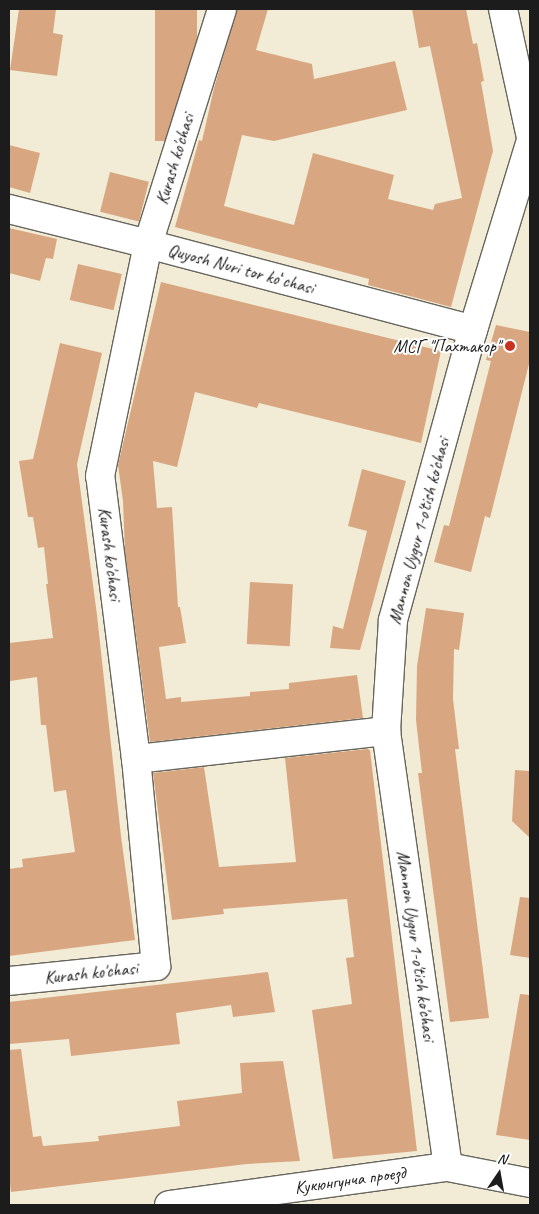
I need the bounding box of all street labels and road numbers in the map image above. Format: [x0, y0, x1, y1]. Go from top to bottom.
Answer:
street label: Kurash ko'chasi [151, 111, 199, 207]
street label: Quyosh Nuri tor koʻchasi [165, 239, 317, 299]
street label: Mannon Uygur 1-o'tish ko'chasi [384, 435, 454, 627]
street label: Kurash ko'chasi [94, 506, 126, 602]
street label: Mannon Uygur 1-o'tish ko'chasi [392, 849, 440, 1043]
street label: Kurash ko'chasi [43, 957, 139, 989]
street label: Кукюнгунча проезд [293, 1162, 407, 1198]

